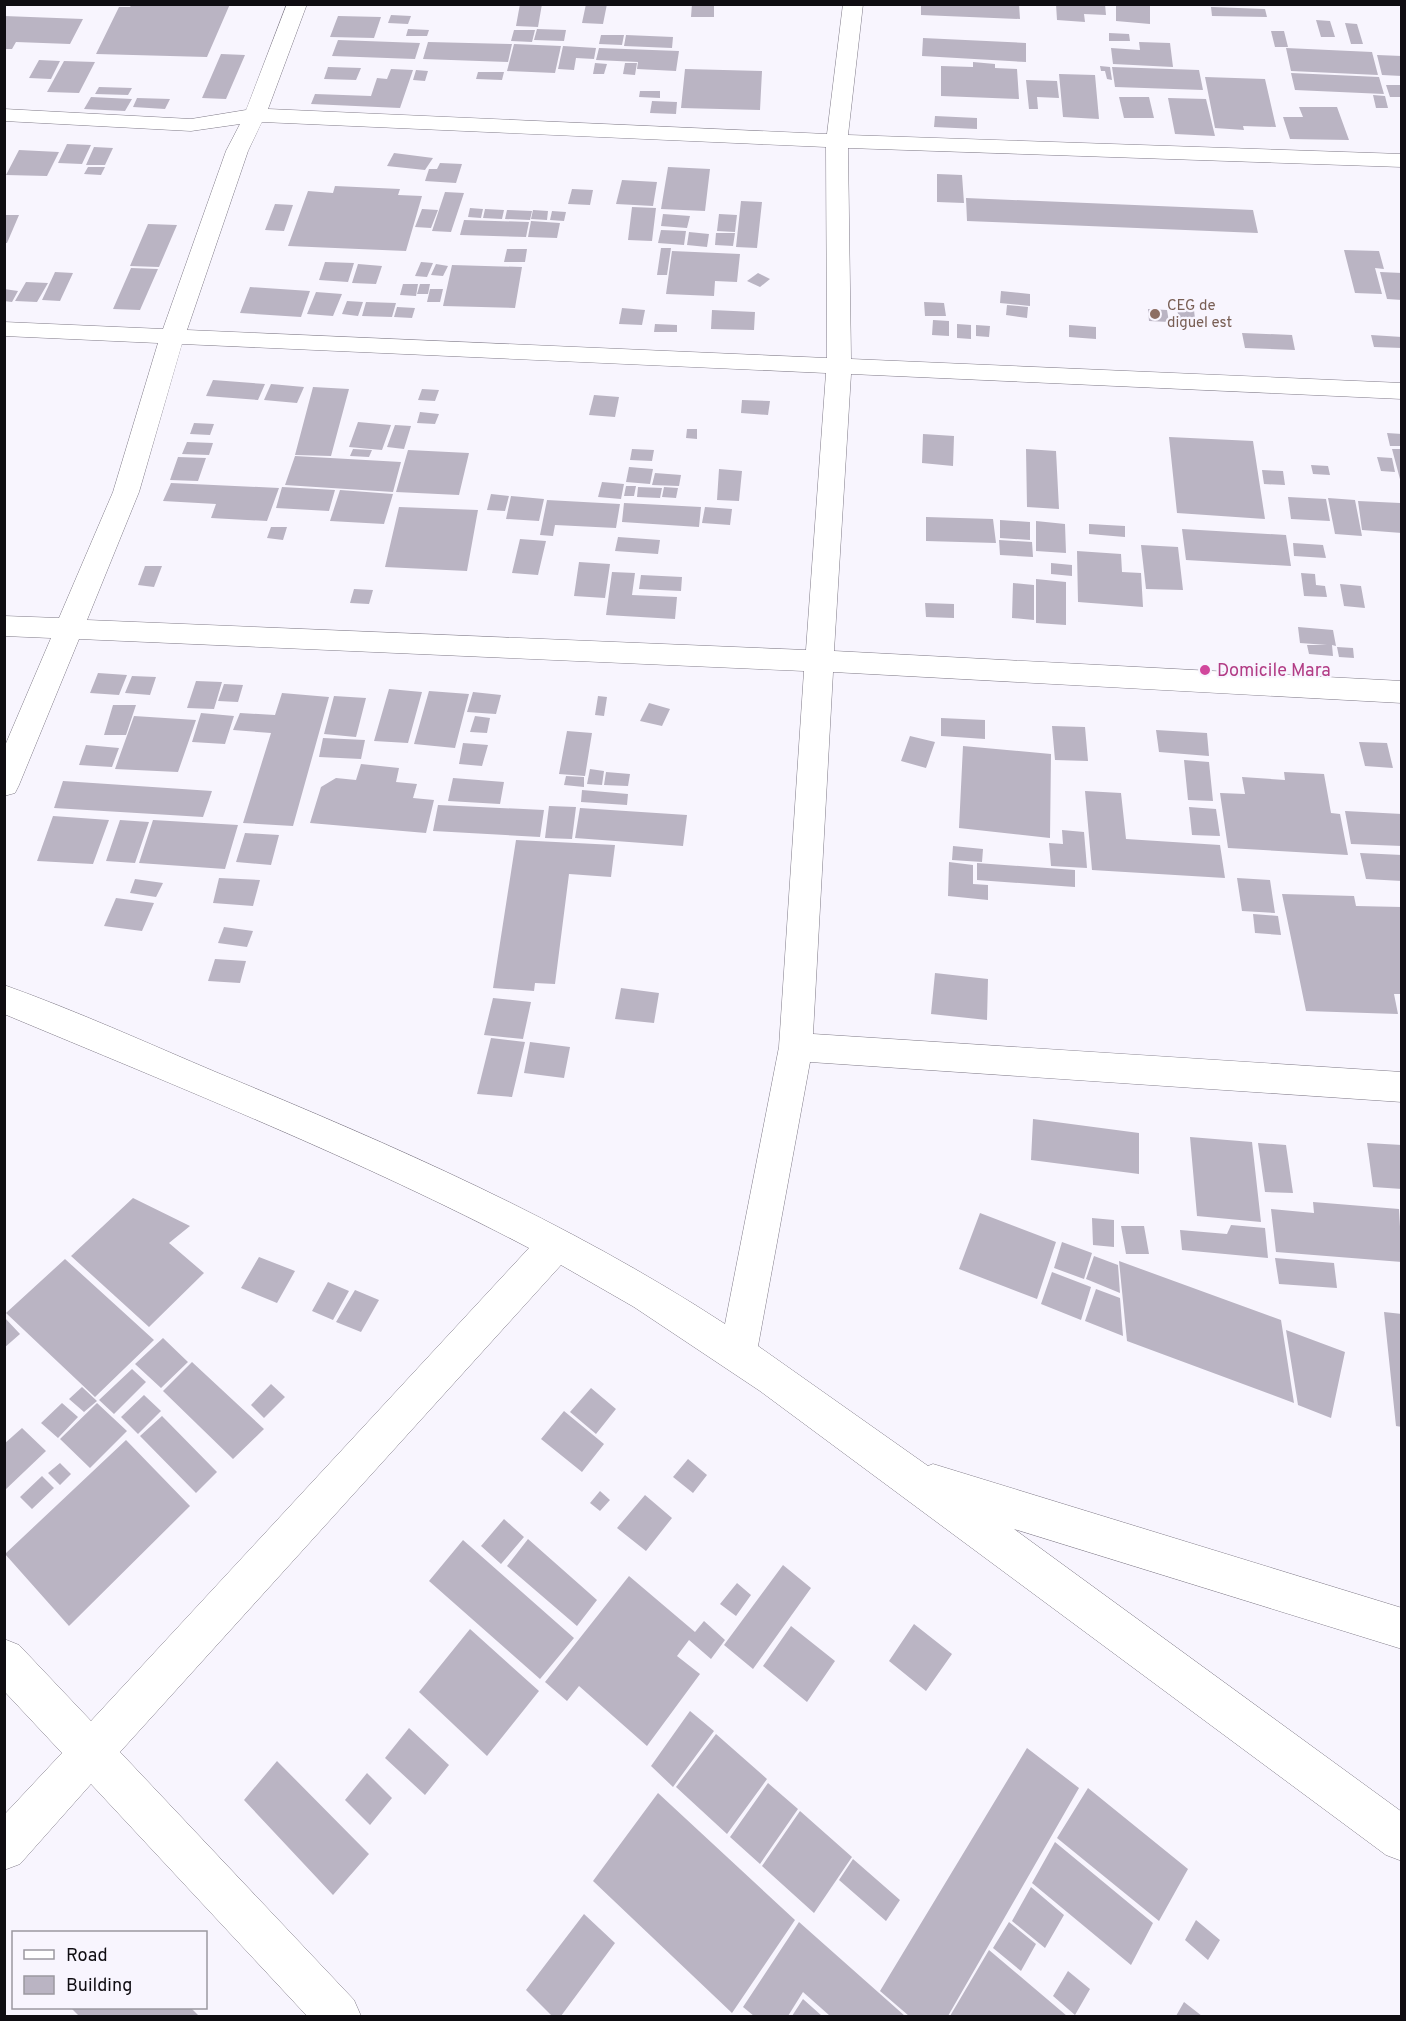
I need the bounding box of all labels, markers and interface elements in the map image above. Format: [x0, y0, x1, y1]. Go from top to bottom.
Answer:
place label: CEG de diguel est [1167, 297, 1232, 333]
marker: CEG de diguel est [1148, 307, 1162, 321]
place label: Domicile Mara [1217, 660, 1331, 683]
marker: Domicile Mara [1198, 663, 1212, 677]
legend [12, 1931, 207, 2009]
text: Road [66, 1945, 108, 1968]
text: Building [66, 1975, 132, 1998]

